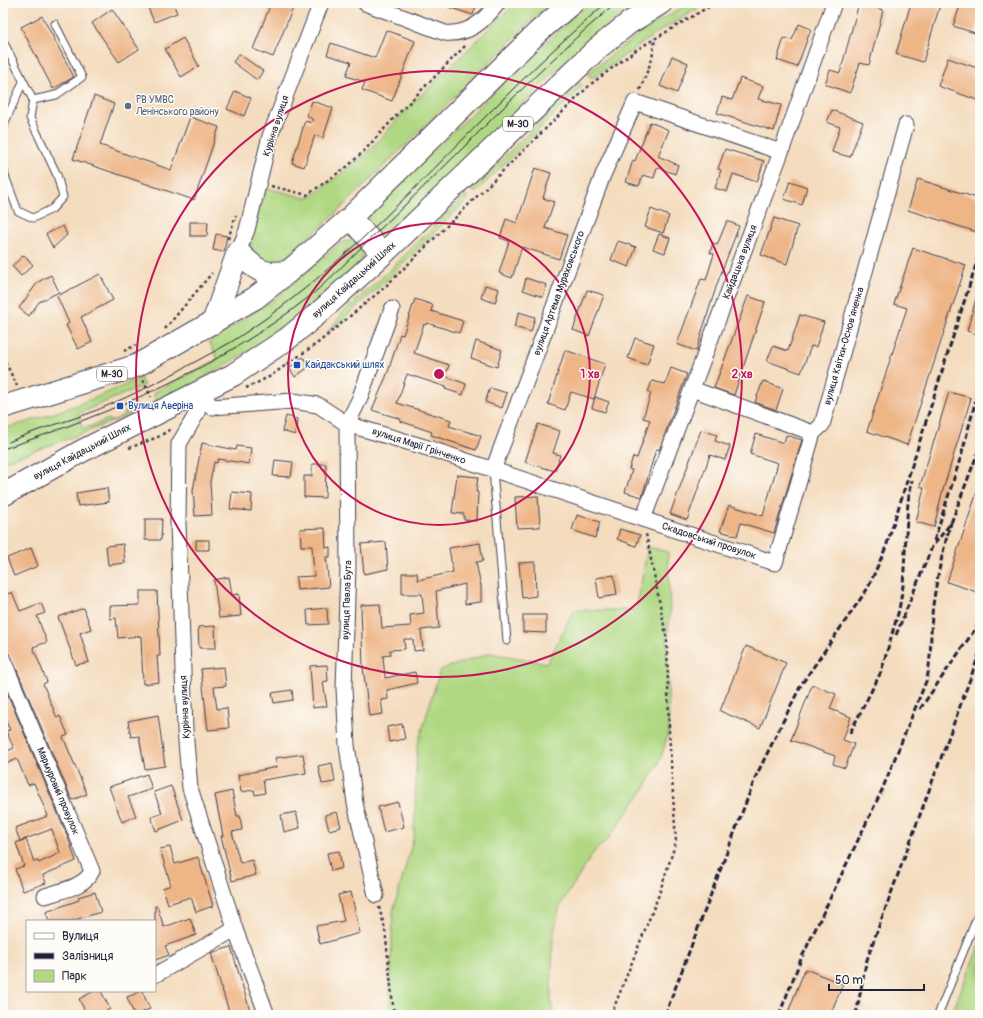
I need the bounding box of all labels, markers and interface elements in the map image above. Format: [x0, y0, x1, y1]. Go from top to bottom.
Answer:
place label: РВ УМВС Ленінського району [135, 94, 219, 118]
street label: Курінна вулиця [261, 94, 292, 158]
marker: РВ УМВС Ленінського району [123, 101, 133, 111]
road number: М-30 [503, 117, 533, 131]
street label: Кайдацька вулиця [720, 223, 760, 301]
street label: вулиця Артема Мураховського [531, 228, 587, 357]
street label: вулиця Кайдацький Шлях [310, 239, 398, 321]
street label: вулиця Квітки-Основʼяненка [821, 285, 867, 406]
place label: Кайдакський шлях [305, 359, 384, 371]
marker: Кайдакський шлях [292, 360, 302, 370]
road number: М-30 [97, 367, 127, 381]
centre of rings [432, 367, 446, 381]
text: 1 хв [580, 367, 600, 382]
text: 2 хв [731, 367, 753, 382]
place label: Вулиця Аверіна [128, 400, 194, 412]
marker: Вулиця Аверіна [115, 401, 125, 411]
street label: вулиця Кайдацький Шлях [31, 421, 133, 483]
street label: вулиця Марії Грінченко [371, 425, 468, 467]
street label: Скадовський провулок [660, 520, 758, 562]
street label: вулиця Павла Бута [340, 560, 354, 640]
street label: Курінна вулиця [177, 675, 193, 739]
street label: Мармуровий провулок [34, 745, 82, 837]
legend [26, 920, 156, 992]
text: Вулиця [62, 929, 99, 944]
text: Залізниця [62, 949, 114, 964]
scale bar [829, 966, 924, 992]
text: Парк [62, 969, 87, 984]
text: 50 m [835, 973, 863, 988]

